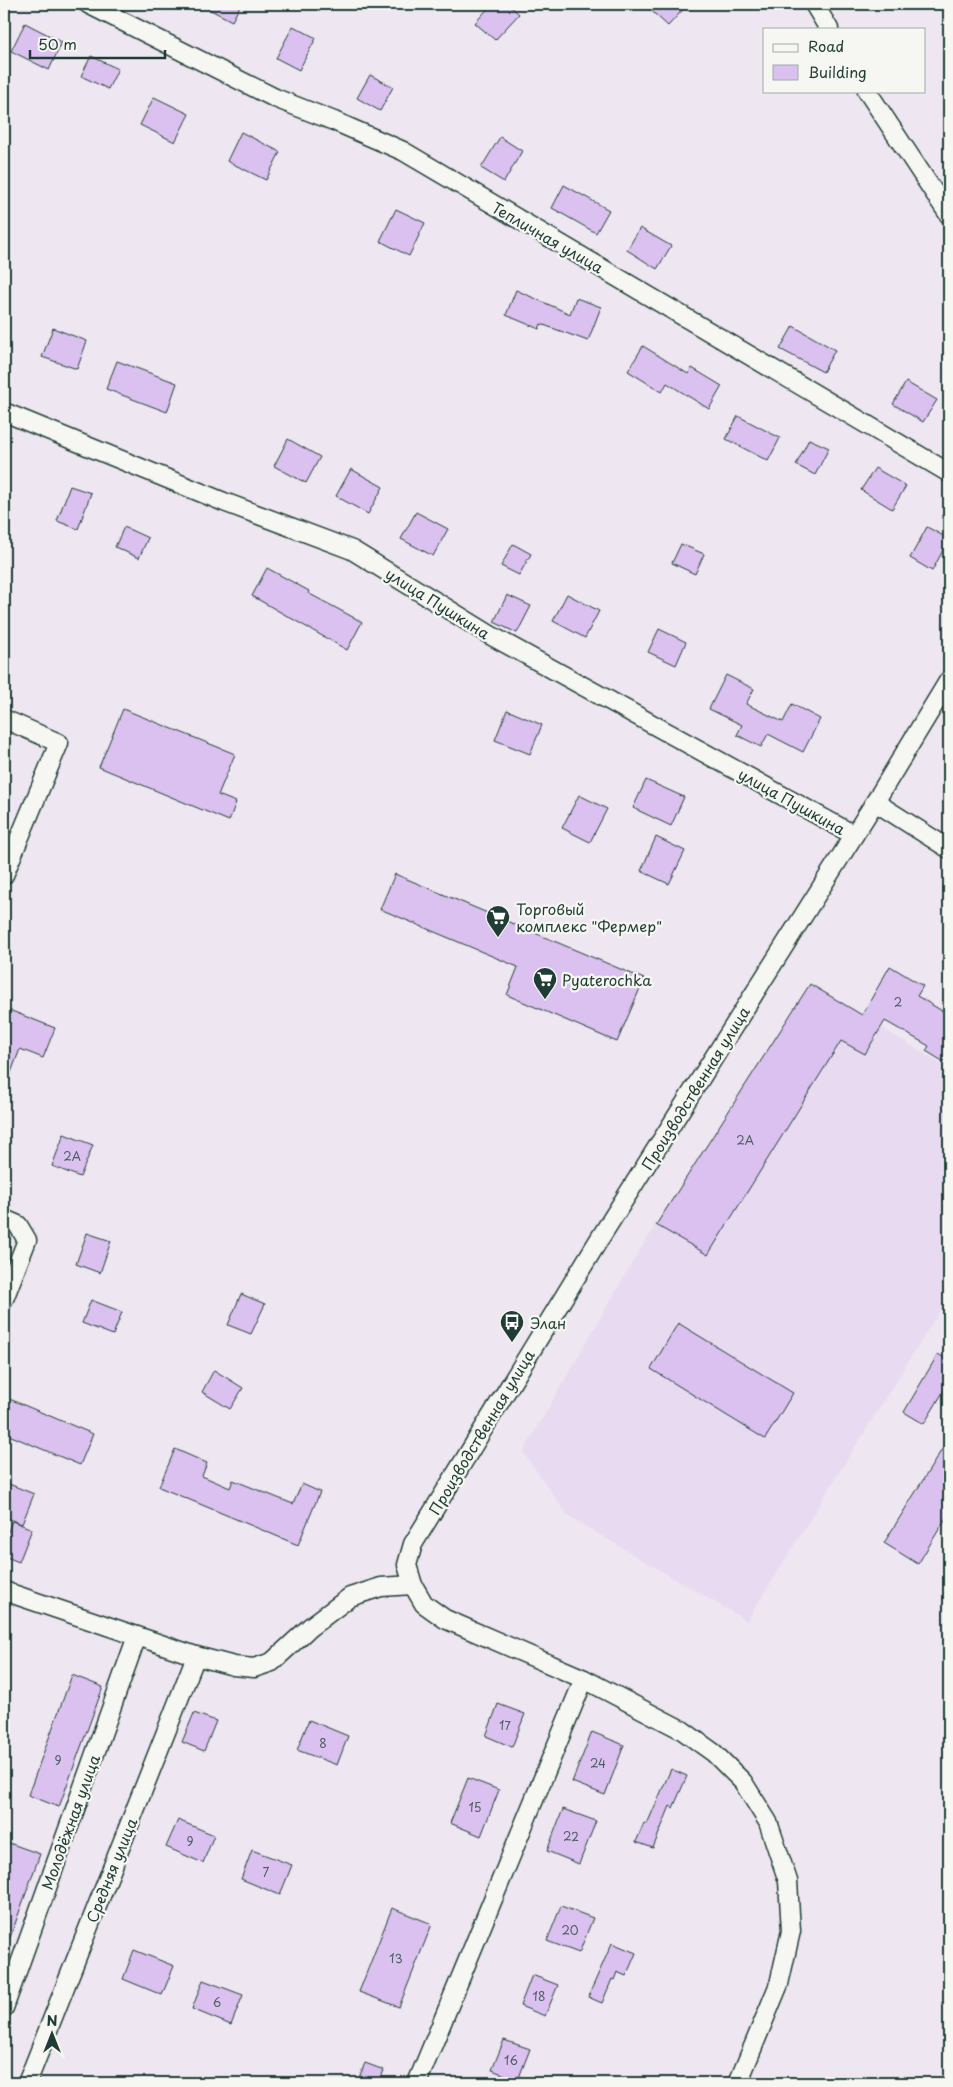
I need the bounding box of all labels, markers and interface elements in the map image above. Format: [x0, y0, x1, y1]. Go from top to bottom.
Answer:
scale bar [30, 28, 165, 60]
legend [763, 28, 926, 92]
text: 50 m [38, 32, 77, 55]
text: Road [808, 34, 844, 57]
text: Building [808, 60, 867, 83]
street label: Тепличная улица [488, 196, 608, 279]
street label: улица Пушкина [381, 562, 495, 645]
street label: улица Пушкина [734, 762, 850, 840]
place label: Торговый комплекс "Фермер" [516, 897, 662, 937]
supermarket icon: Торговый комплекс "Фермер" [485, 904, 511, 938]
supermarket icon: Pyaterochka [532, 966, 558, 1000]
place label: Pyaterochka [562, 968, 652, 991]
house number: 2 [894, 993, 902, 1011]
street label: Производственная улица [635, 1001, 755, 1174]
house number: 2А [736, 1131, 754, 1149]
house number: 2А [63, 1147, 81, 1165]
bus stop icon: Элан [499, 1309, 525, 1343]
place label: Элан [530, 1311, 566, 1334]
street label: Производственная улица [422, 1345, 540, 1519]
house number: 17 [499, 1716, 511, 1734]
house number: 8 [319, 1734, 327, 1752]
street label: Молодёжная улица [35, 1751, 105, 1893]
house number: 9 [54, 1751, 62, 1769]
house number: 24 [590, 1754, 606, 1772]
house number: 15 [468, 1798, 482, 1816]
street label: Средняя улица [80, 1814, 143, 1926]
house number: 22 [563, 1827, 579, 1845]
house number: 9 [186, 1832, 194, 1850]
house number: 7 [263, 1863, 270, 1881]
house number: 20 [561, 1921, 579, 1939]
house number: 13 [389, 1949, 403, 1967]
house number: 18 [533, 1987, 545, 2005]
house number: 6 [213, 1993, 221, 2011]
north arrow [28, 2010, 78, 2060]
text: N [46, 2010, 58, 2031]
house number: 16 [504, 2051, 518, 2069]

